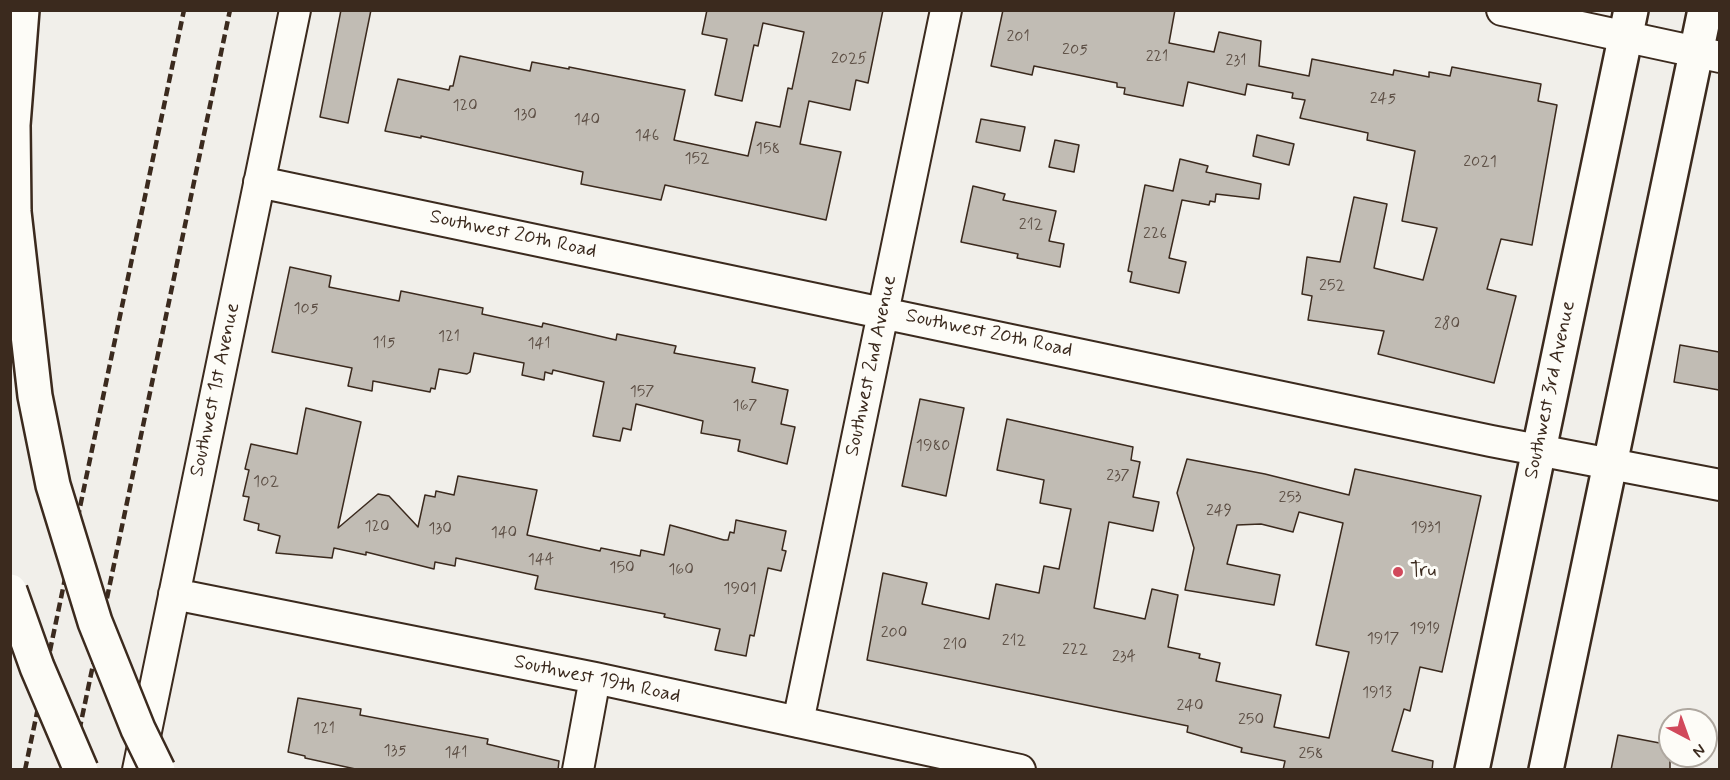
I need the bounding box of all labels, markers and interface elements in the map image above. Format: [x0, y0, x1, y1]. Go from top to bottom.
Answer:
house number: 201 [1006, 28, 1030, 48]
house number: 205 [1062, 41, 1088, 61]
house number: 221 [1146, 48, 1168, 68]
house number: 2025 [831, 50, 867, 70]
house number: 231 [1226, 52, 1246, 72]
house number: 245 [1370, 90, 1396, 110]
house number: 120 [452, 97, 478, 117]
house number: 130 [513, 106, 537, 126]
house number: 140 [574, 111, 600, 131]
house number: 146 [635, 127, 659, 147]
house number: 158 [756, 140, 780, 160]
house number: 152 [684, 150, 710, 170]
house number: 2021 [1463, 153, 1497, 173]
street label: Southwest 20th Road [427, 206, 599, 264]
house number: 212 [1019, 216, 1043, 236]
house number: 226 [1143, 225, 1167, 245]
street label: Southwest 2nd Avenue [841, 273, 903, 459]
house number: 252 [1319, 277, 1345, 297]
street label: Southwest 3rd Avenue [1520, 299, 1582, 481]
house number: 105 [293, 300, 319, 320]
street label: Southwest 1st Avenue [186, 301, 246, 479]
street label: Southwest 20th Road [903, 305, 1075, 363]
house number: 280 [1434, 315, 1460, 335]
house number: 121 [438, 328, 460, 348]
house number: 115 [373, 334, 395, 354]
house number: 141 [527, 335, 551, 355]
house number: 157 [630, 383, 654, 403]
house number: 167 [733, 397, 757, 417]
house number: 1980 [916, 437, 950, 457]
house number: 237 [1106, 467, 1130, 487]
house number: 102 [253, 473, 279, 493]
house number: 253 [1279, 489, 1301, 509]
house number: 249 [1206, 502, 1232, 522]
house number: 120 [364, 518, 390, 538]
house number: 1931 [1411, 519, 1441, 539]
house number: 130 [428, 520, 452, 540]
house number: 140 [491, 524, 517, 544]
house number: 144 [528, 551, 554, 571]
house number: 150 [609, 559, 635, 579]
place label: Tru [1410, 560, 1436, 584]
house number: 160 [668, 561, 694, 581]
marker: Tru [1391, 565, 1405, 579]
house number: 1901 [723, 580, 757, 600]
house number: 1919 [1410, 620, 1440, 640]
house number: 200 [881, 624, 907, 644]
house number: 1917 [1367, 630, 1399, 650]
house number: 212 [1002, 632, 1026, 652]
house number: 210 [943, 636, 967, 656]
house number: 222 [1062, 641, 1088, 661]
house number: 234 [1112, 648, 1136, 668]
street label: Southwest 19th Road [512, 651, 682, 709]
house number: 1913 [1362, 684, 1392, 704]
house number: 240 [1176, 697, 1204, 717]
north arrow [1658, 708, 1718, 768]
house number: 250 [1238, 711, 1264, 731]
house number: 121 [313, 720, 335, 740]
text: N [1688, 739, 1710, 762]
house number: 135 [384, 742, 406, 762]
house number: 141 [444, 744, 468, 764]
house number: 258 [1298, 745, 1324, 765]

